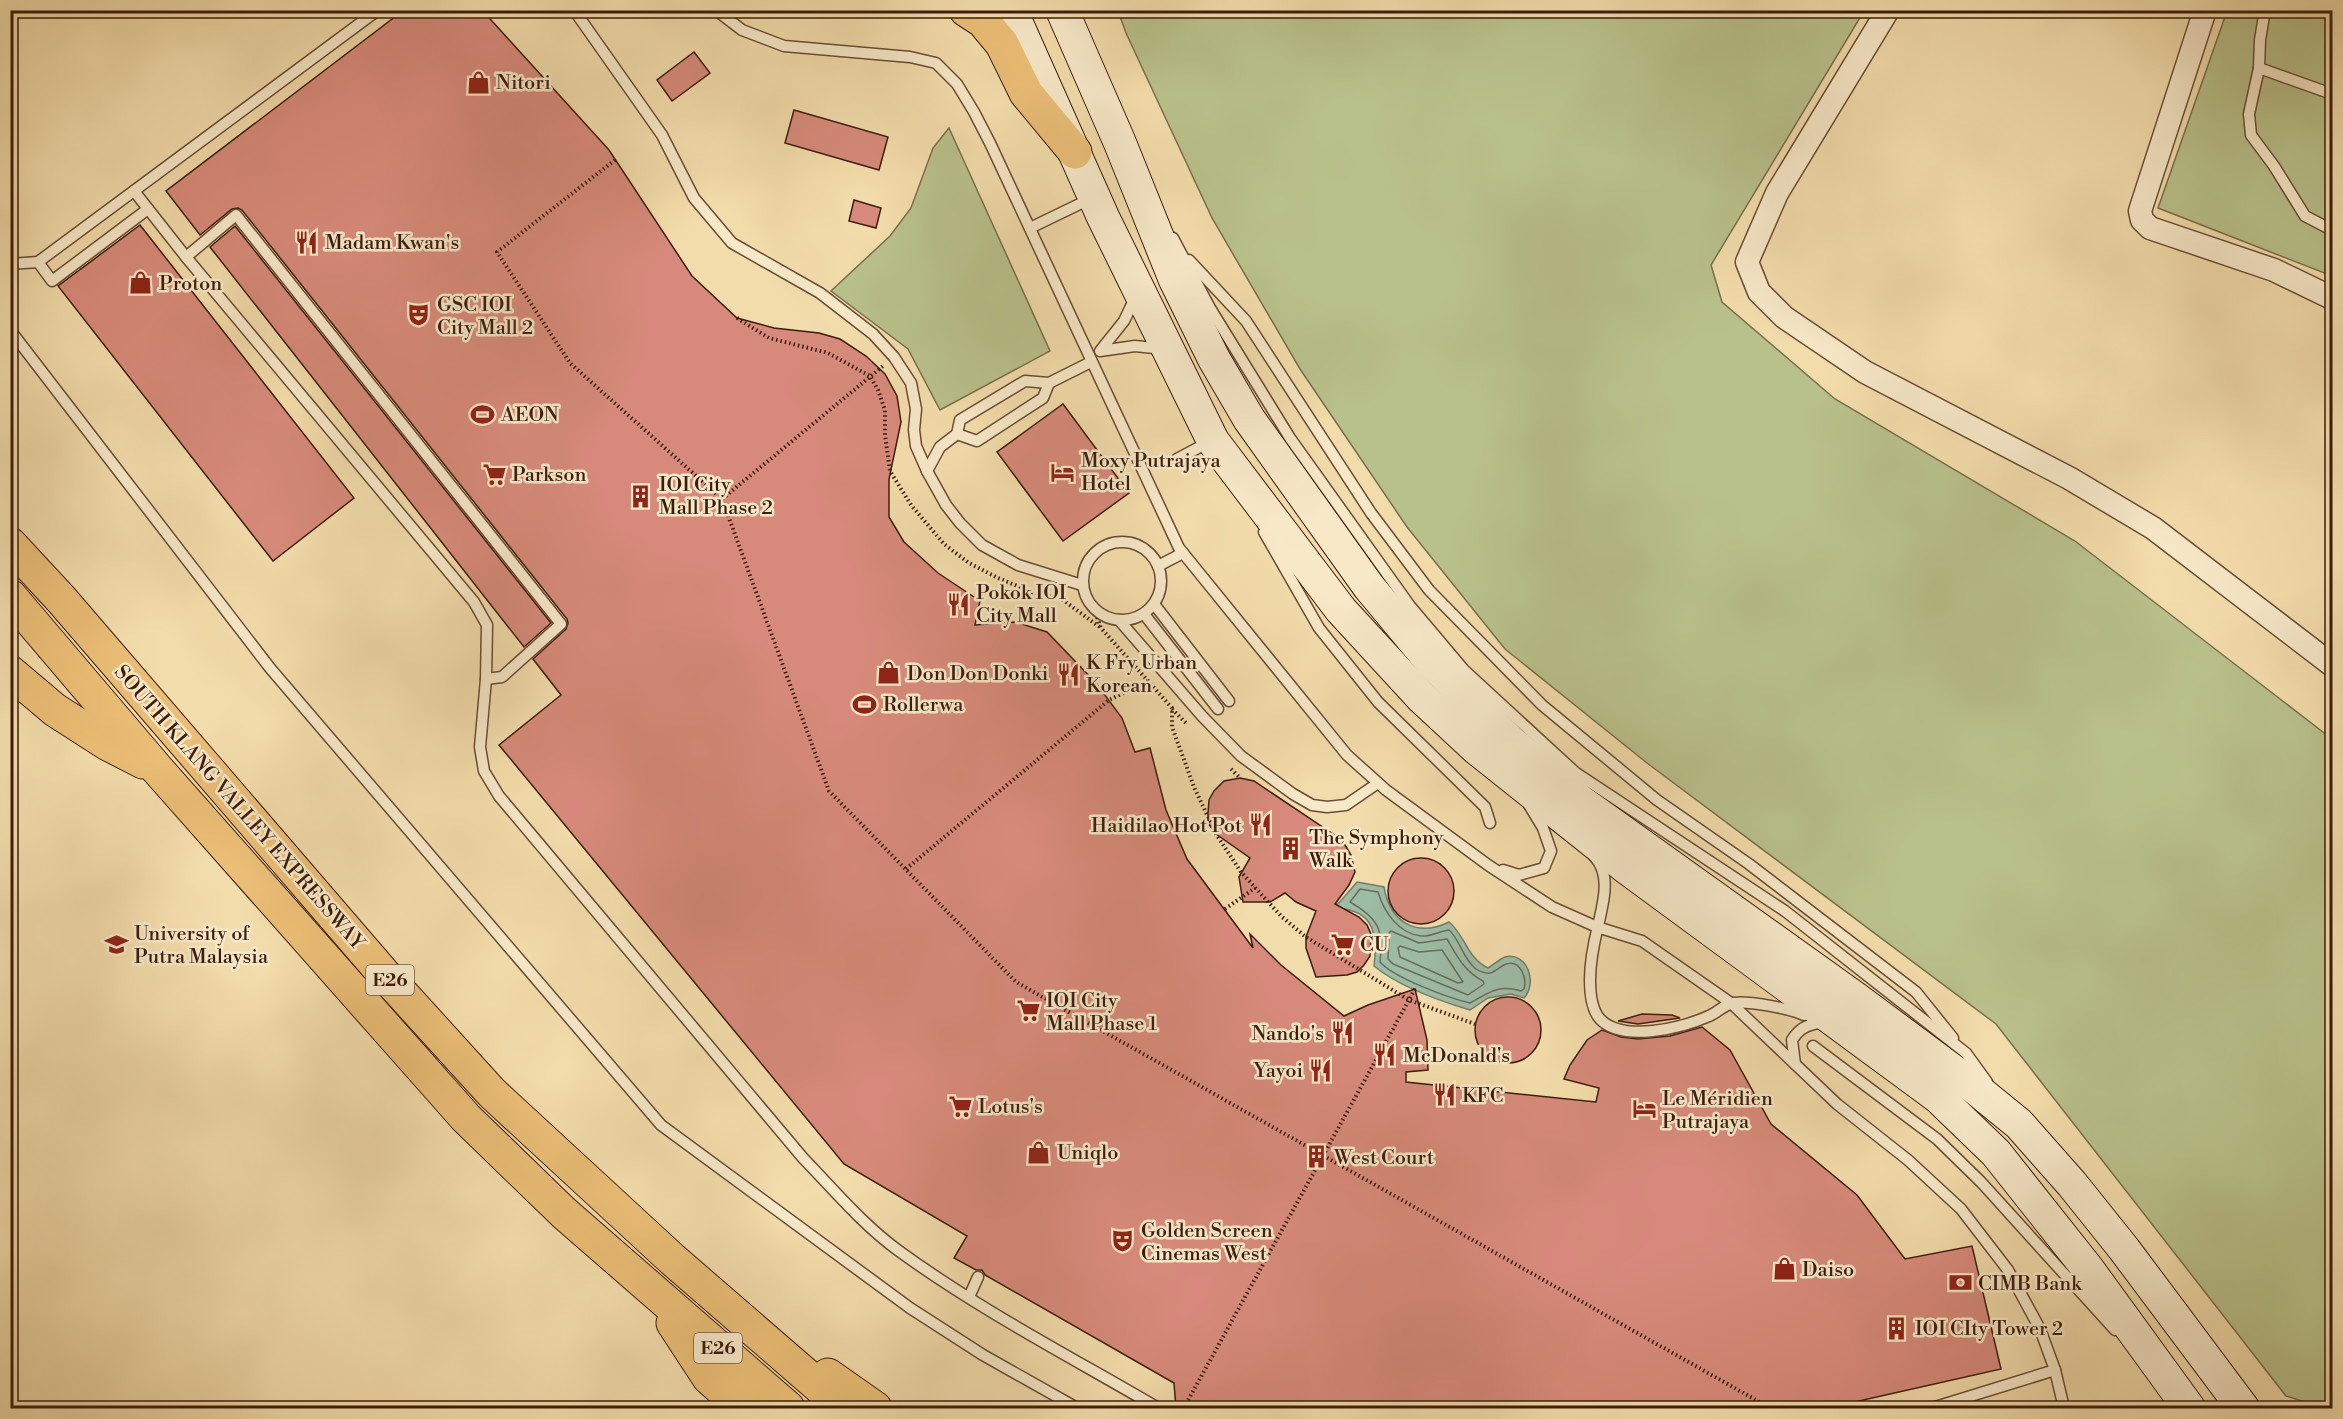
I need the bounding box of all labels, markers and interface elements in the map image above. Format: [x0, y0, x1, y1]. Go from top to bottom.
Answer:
shop icon: Nitori [465, 69, 491, 95]
place label: Nitori [496, 71, 551, 96]
restaurant icon: Madam Kwan's [294, 229, 320, 255]
place label: Madam Kwan's [325, 231, 459, 256]
shop icon: Proton [128, 270, 154, 296]
place label: Proton [159, 272, 222, 297]
place label: GSC IOI City Mall 2 [437, 293, 533, 341]
theatre icon: GSC IOI City Mall 2 [406, 302, 432, 328]
sports icon: AEON [470, 401, 496, 427]
place label: AEON [500, 403, 559, 428]
place label: Moxy Putrajaya Hotel [1081, 449, 1222, 497]
hotel icon: Moxy Putrajaya Hotel [1050, 459, 1076, 485]
supermarket icon: Parkson [481, 461, 507, 487]
place label: Parkson [512, 463, 586, 488]
place label: IOI City Mall Phase 2 [659, 473, 773, 521]
building icon: IOI City Mall Phase 2 [628, 483, 654, 509]
place label: Pokok IOI City Mall [976, 581, 1067, 629]
restaurant icon: Pokok IOI City Mall [945, 591, 971, 617]
place label: K Fry Urban Korean [1086, 651, 1197, 699]
street label: SOUTH KLANG VALLEY EXPRESSWAY [108, 660, 370, 956]
shop icon: Don Don Donki [876, 660, 902, 686]
restaurant icon: K Fry Urban Korean [1055, 661, 1081, 687]
place label: Don Don Donki [907, 662, 1049, 687]
sports icon: Rollerwa [852, 691, 878, 717]
place label: Rollerwa [883, 693, 964, 718]
restaurant icon: Haidilao Hot Pot [1247, 812, 1273, 838]
place label: Haidilao Hot Pot [1091, 814, 1242, 839]
place label: The Symphony Walk [1308, 826, 1444, 874]
building icon: The Symphony Walk [1278, 835, 1304, 861]
place label: University of Putra Malaysia [134, 922, 269, 970]
school or university icon: University of Putra Malaysia [103, 931, 129, 957]
supermarket icon: CU [1329, 931, 1355, 957]
place label: CU [1360, 933, 1389, 958]
road number: E26 [366, 965, 414, 995]
place label: IOI City Mall Phase 1 [1046, 989, 1157, 1037]
supermarket icon: IOI City Mall Phase 1 [1015, 998, 1041, 1024]
restaurant icon: Nando's [1329, 1020, 1355, 1046]
place label: Nando's [1252, 1022, 1324, 1047]
restaurant icon: McDonald's [1372, 1042, 1398, 1068]
place label: McDonald's [1403, 1044, 1510, 1069]
restaurant icon: Yayoi [1308, 1057, 1334, 1083]
place label: Yayoi [1253, 1059, 1303, 1084]
restaurant icon: KFC [1431, 1082, 1457, 1108]
place label: KFC [1462, 1084, 1503, 1109]
place label: Le Méridien Putrajaya [1662, 1087, 1773, 1135]
supermarket icon: Lotus's [947, 1093, 973, 1119]
place label: Lotus's [978, 1095, 1043, 1120]
hotel icon: Le Méridien Putrajaya [1631, 1096, 1657, 1122]
shop icon: Uniqlo [1026, 1139, 1052, 1165]
place label: Uniqlo [1057, 1141, 1119, 1166]
building icon: West Court [1303, 1144, 1329, 1170]
place label: West Court [1333, 1146, 1434, 1171]
place label: Golden Screen Cinemas West [1141, 1219, 1273, 1267]
theatre icon: Golden Screen Cinemas West [1110, 1228, 1136, 1254]
shop icon: Daiso [1771, 1256, 1797, 1282]
place label: Daiso [1802, 1258, 1854, 1283]
bank icon: CIMB Bank [1947, 1270, 1973, 1296]
place label: CIMB Bank [1978, 1272, 2083, 1297]
building icon: IOI CIty Tower 2 [1884, 1315, 1910, 1341]
place label: IOI CIty Tower 2 [1915, 1317, 2063, 1342]
road number: E26 [694, 1333, 742, 1363]

